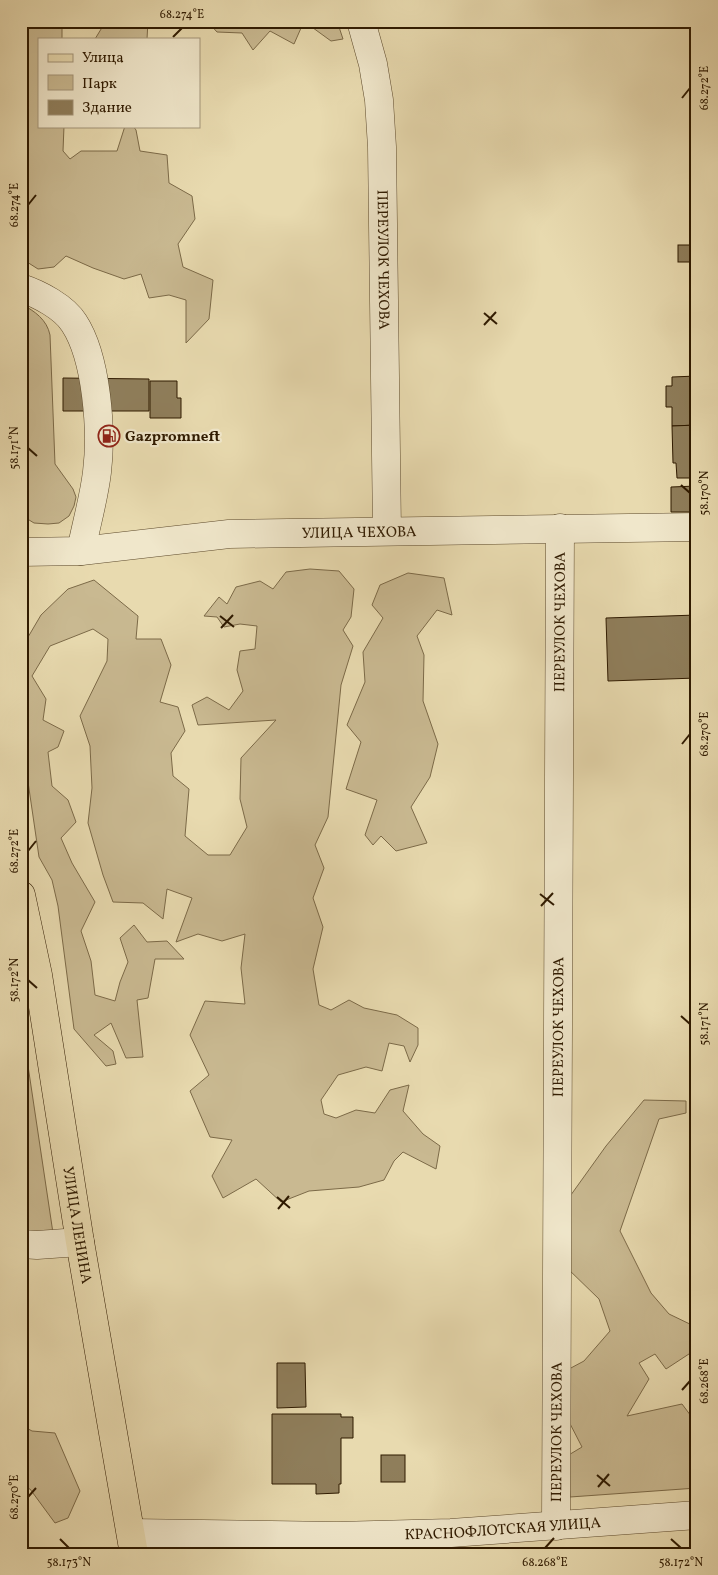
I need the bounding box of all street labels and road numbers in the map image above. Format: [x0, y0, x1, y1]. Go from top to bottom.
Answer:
street label: ПЕРЕУЛОК ЧЕХОВА [371, 190, 393, 330]
street label: УЛИЦА ЧЕХОВА [301, 522, 417, 545]
street label: ПЕРЕУЛОК ЧЕХОВА [550, 551, 572, 692]
street label: ПЕРЕУЛОК ЧЕХОВА [549, 956, 570, 1097]
street label: УЛИЦА ЛЕНИНА [56, 1165, 96, 1286]
street label: ПЕРЕУЛОК ЧЕХОВА [547, 1361, 569, 1502]
street label: КРАСНОФЛОТСКАЯ УЛИЦА [404, 1513, 602, 1546]

